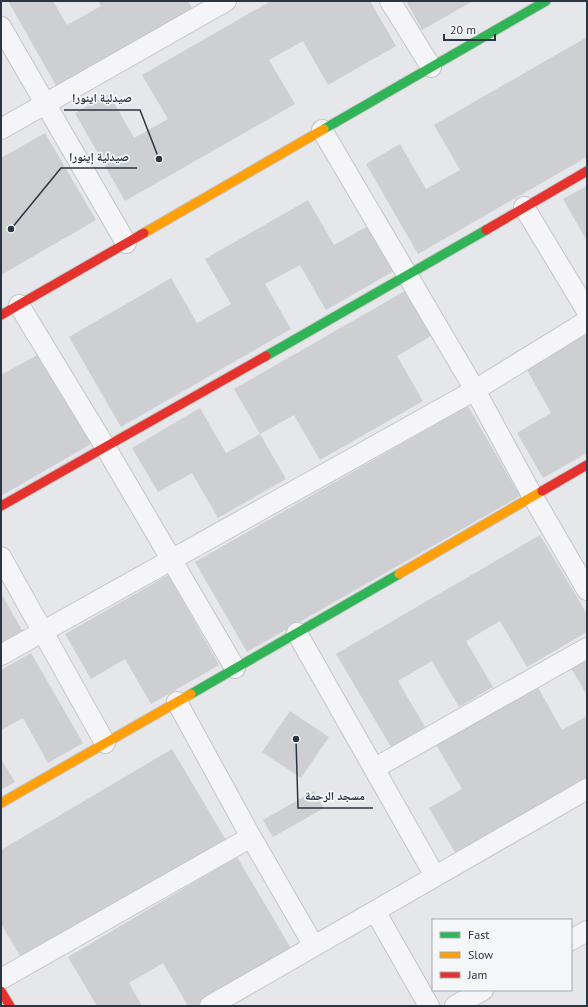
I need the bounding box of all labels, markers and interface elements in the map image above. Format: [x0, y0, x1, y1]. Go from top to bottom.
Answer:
scale bar [444, 16, 495, 42]
text: 20 m [450, 22, 476, 37]
callout: صيدلية اينورا [64, 86, 140, 110]
text: صيدلية اينورا [72, 90, 132, 105]
callout: صيدلية إينورا [61, 144, 137, 168]
text: صيدلية إينورا [69, 149, 129, 165]
callout: مسجد الرحمة [298, 784, 373, 808]
text: مسجد الرحمة [305, 788, 365, 803]
legend [432, 919, 572, 991]
text: Fast [468, 927, 489, 942]
text: Slow [468, 947, 493, 962]
text: Jam [467, 967, 487, 982]

